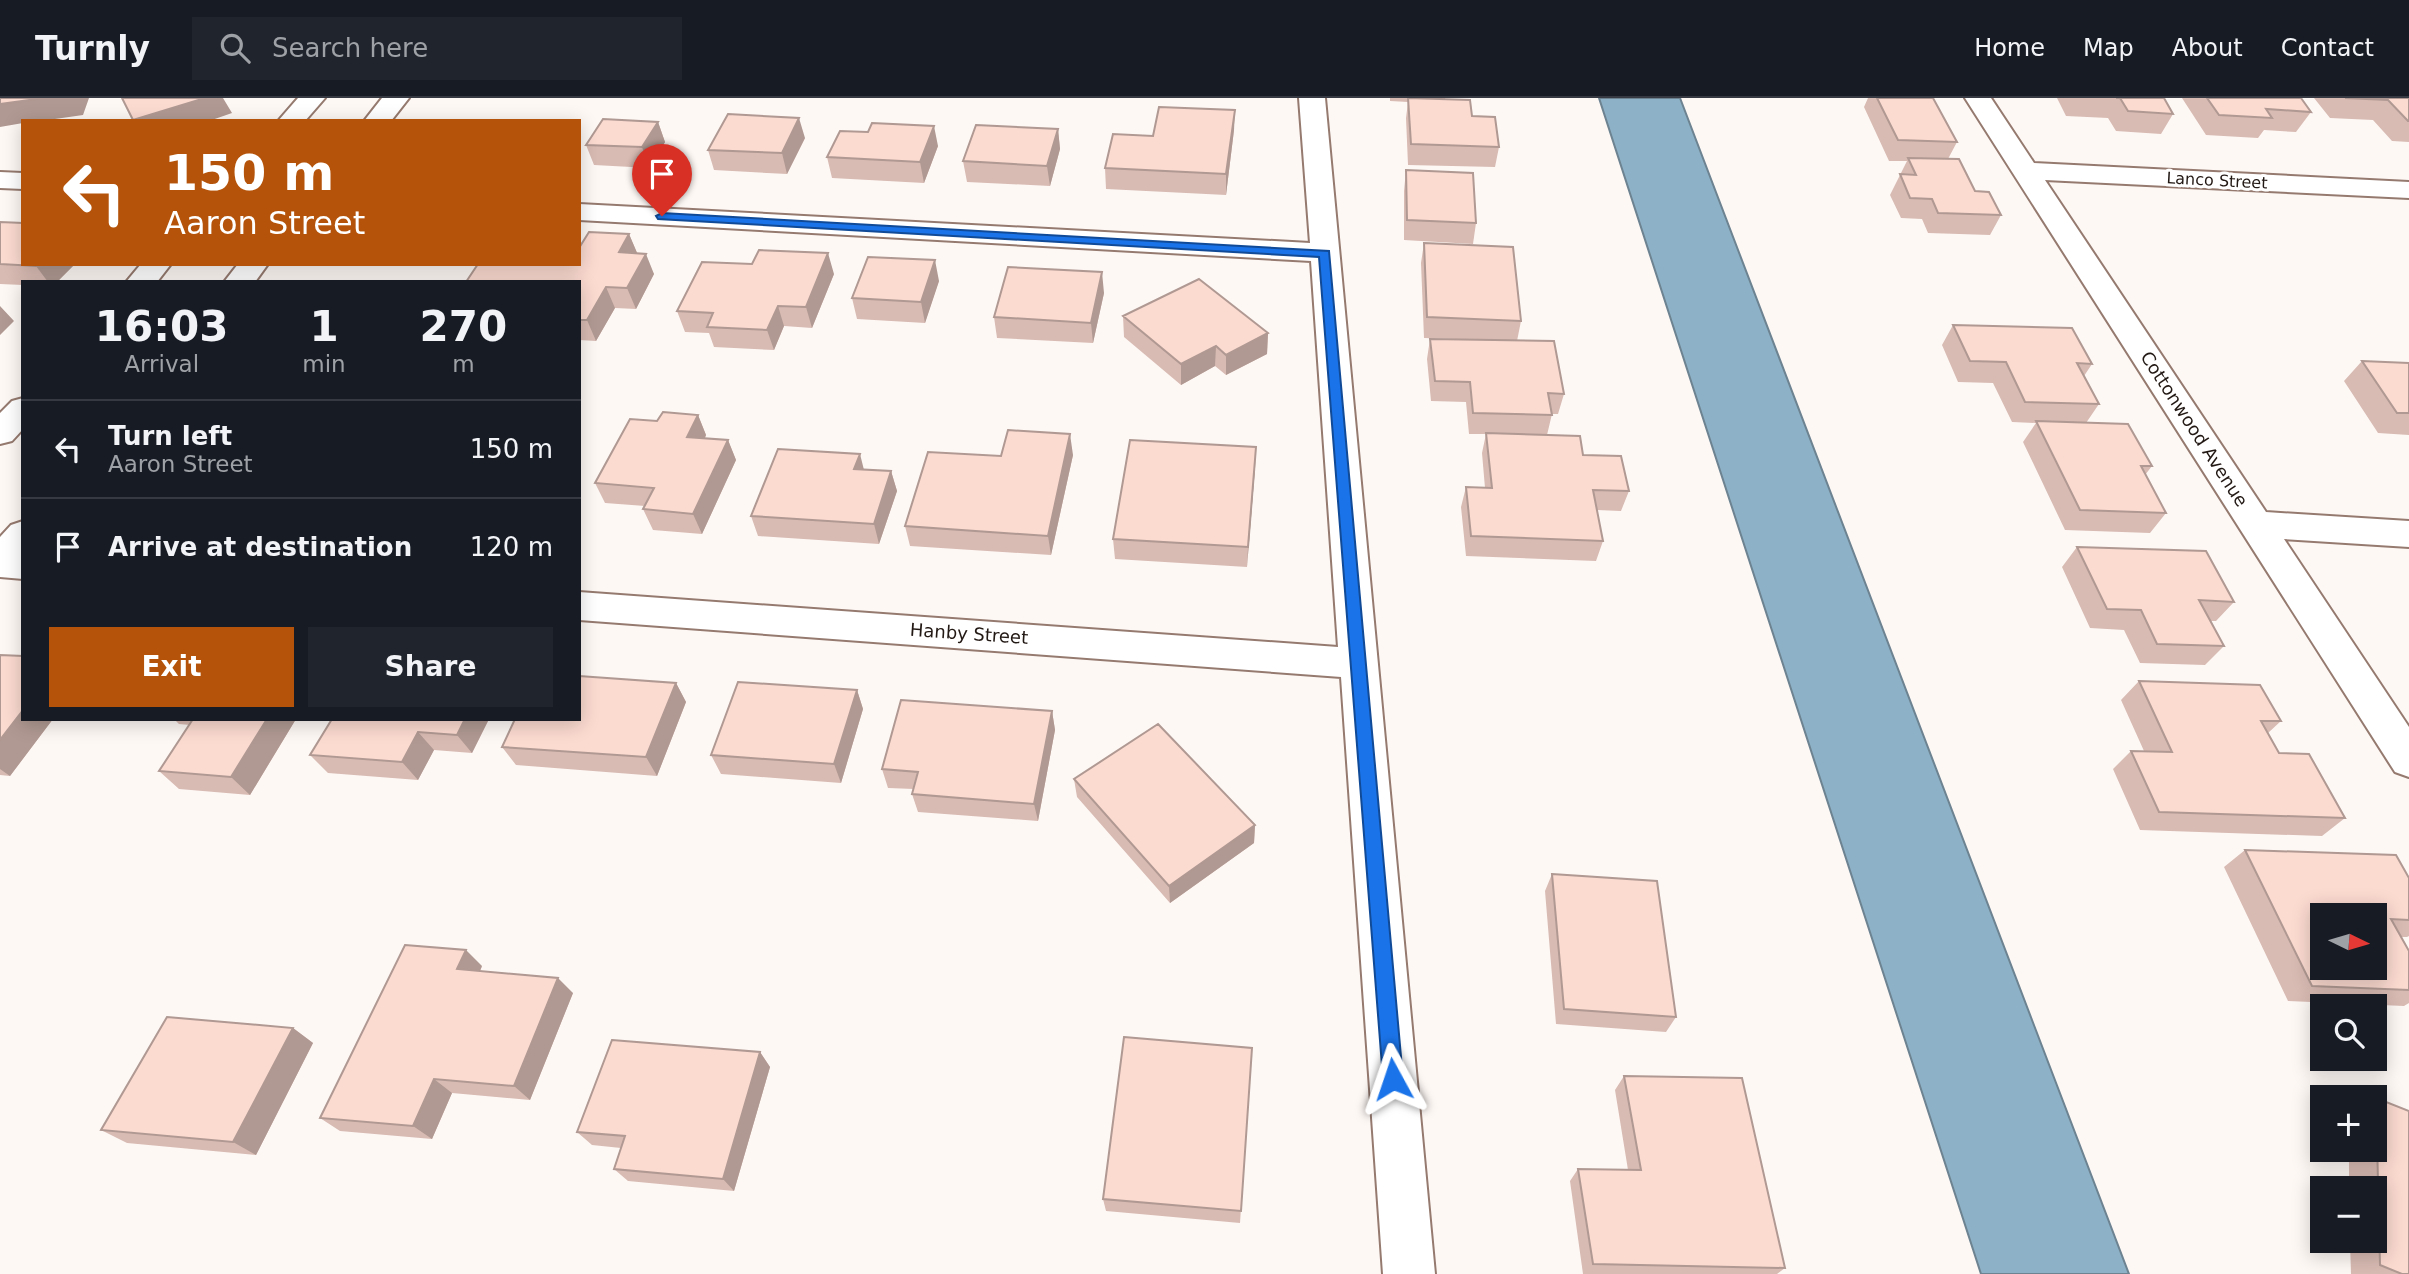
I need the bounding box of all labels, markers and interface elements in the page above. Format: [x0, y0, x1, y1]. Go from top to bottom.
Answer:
search box [192, 17, 682, 80]
text: Turnly [35, 29, 150, 68]
icon: search [216, 29, 254, 67]
text: Search here [272, 33, 428, 63]
text: Home [1974, 34, 2045, 62]
text: Map [2083, 34, 2134, 62]
text: About [2172, 34, 2243, 62]
text: Contact [2281, 34, 2374, 62]
pin [632, 144, 692, 216]
text: 150 m [164, 145, 334, 202]
icon: left [49, 147, 140, 238]
icon: arrive [643, 155, 681, 193]
street label: Lanco Street [2166, 168, 2268, 193]
text: Aaron Street [164, 204, 365, 242]
text: 16:03 [95, 302, 229, 351]
text: 1 [309, 302, 339, 351]
text: 270 [420, 302, 507, 351]
street label: Cottonwood Avenue [2136, 347, 2252, 510]
text: Arrival [124, 351, 199, 377]
text: min [302, 351, 346, 377]
text: m [452, 351, 475, 377]
text: Turn left [108, 421, 232, 451]
icon: left [49, 430, 87, 468]
text: 150 m [470, 434, 553, 464]
text: Aaron Street [108, 451, 253, 477]
icon: arrive [49, 528, 87, 566]
text: Arrive at destination [108, 532, 412, 562]
text: 120 m [470, 532, 553, 562]
street label: Hanby Street [909, 619, 1029, 648]
button: Exit [49, 627, 294, 707]
button: Share [308, 627, 553, 707]
north arrow [2310, 903, 2387, 980]
map controls [2310, 903, 2387, 1253]
button: search [2310, 994, 2387, 1071]
position arrow [1356, 1042, 1430, 1116]
button: + [2310, 1085, 2387, 1162]
button: − [2310, 1176, 2387, 1253]

